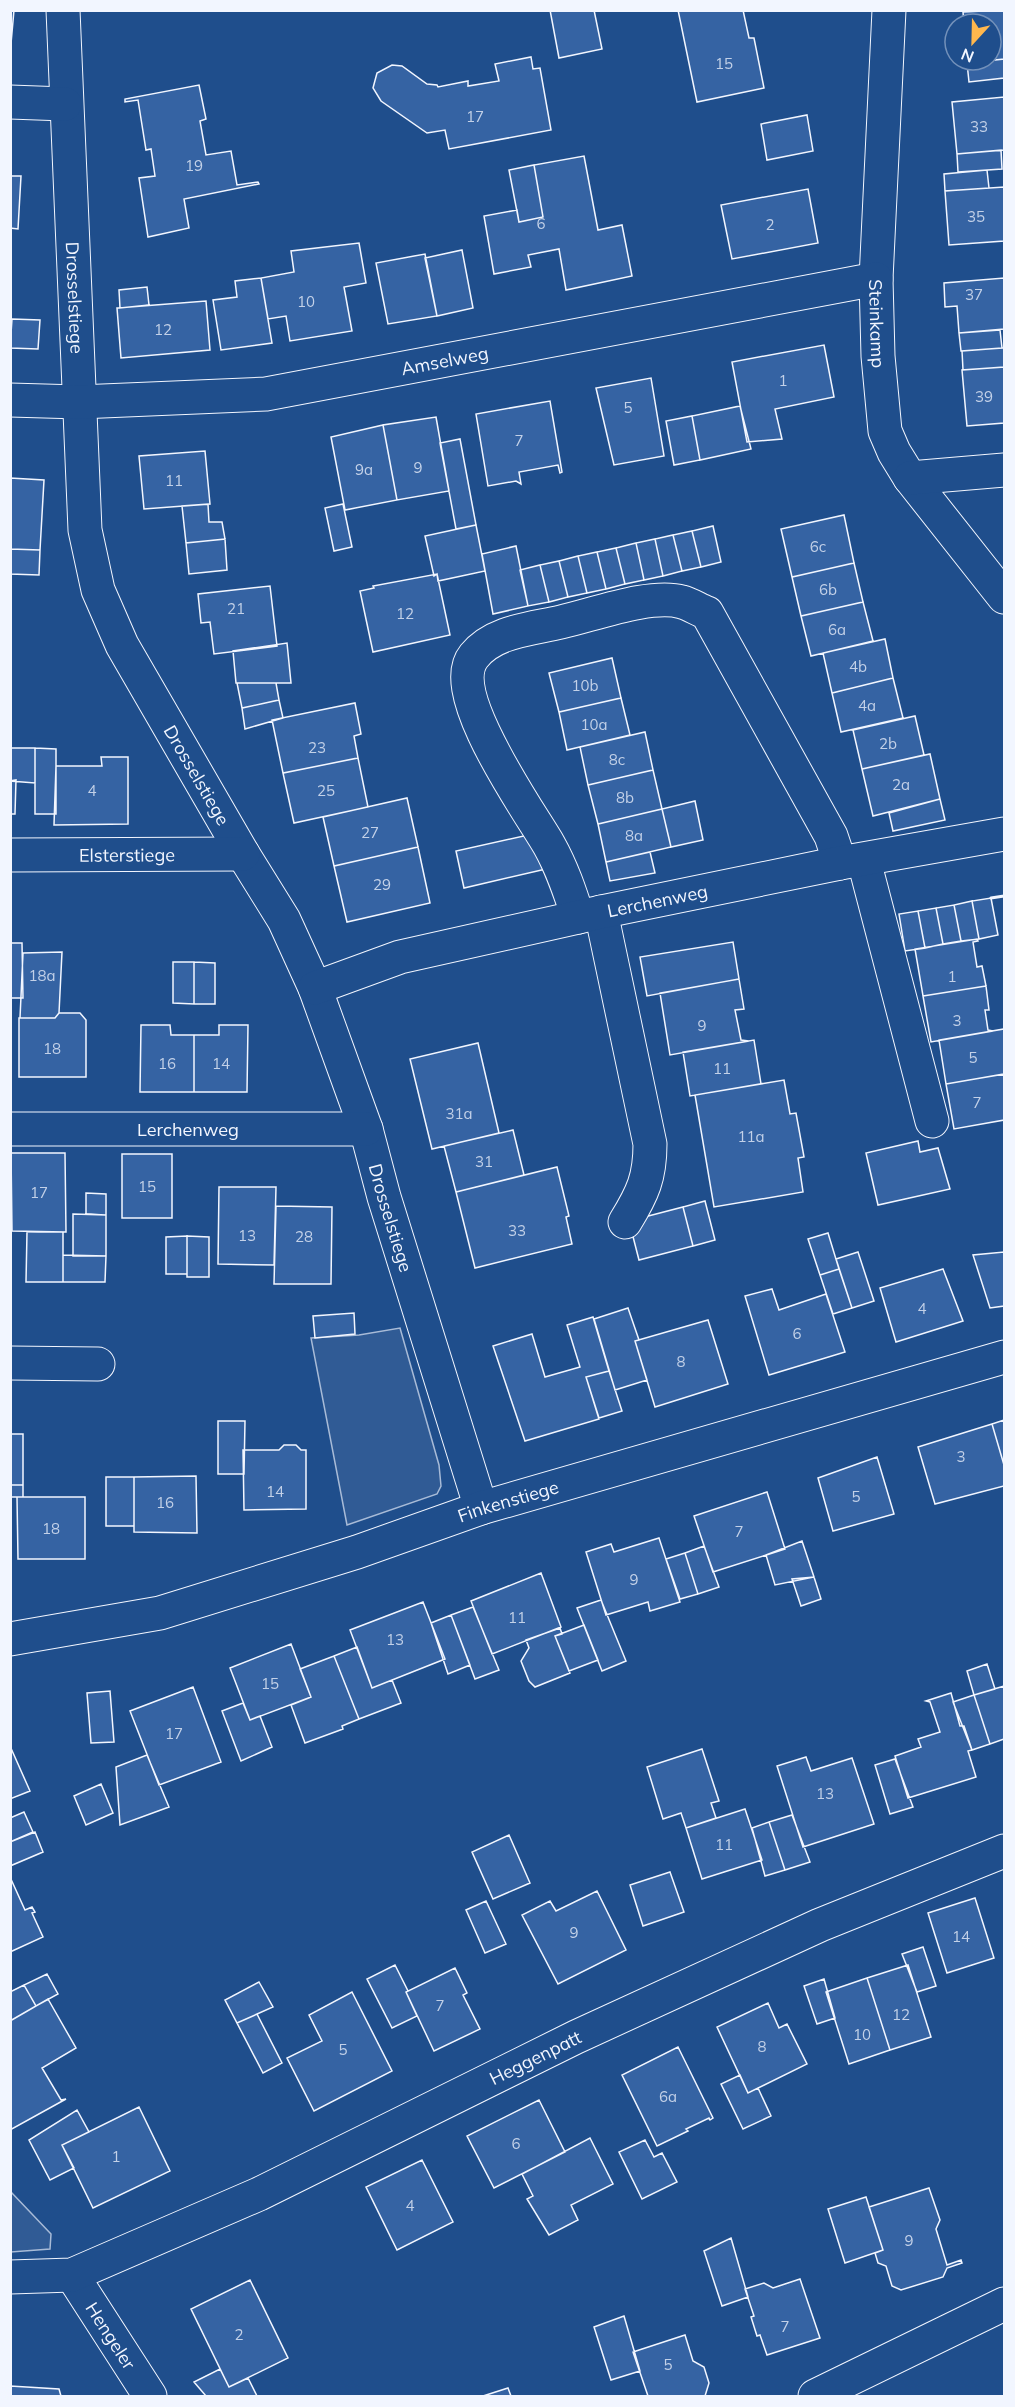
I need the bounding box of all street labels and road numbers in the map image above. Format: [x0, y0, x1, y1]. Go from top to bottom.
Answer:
street label: Drosselstiege [61, 241, 89, 354]
street label: Steinkamp [865, 279, 891, 369]
street label: Amselweg [399, 341, 490, 380]
street label: Drosselstiege [159, 721, 235, 829]
street label: Elsterstiege [79, 843, 175, 866]
street label: Lerchenweg [605, 879, 710, 922]
street label: Lerchenweg [137, 1118, 239, 1141]
street label: Drosselstiege [364, 1161, 418, 1275]
street label: Finkenstiege [454, 1475, 561, 1527]
street label: Heggenpatt [485, 2025, 585, 2090]
street label: Hengeler [81, 2298, 141, 2374]

